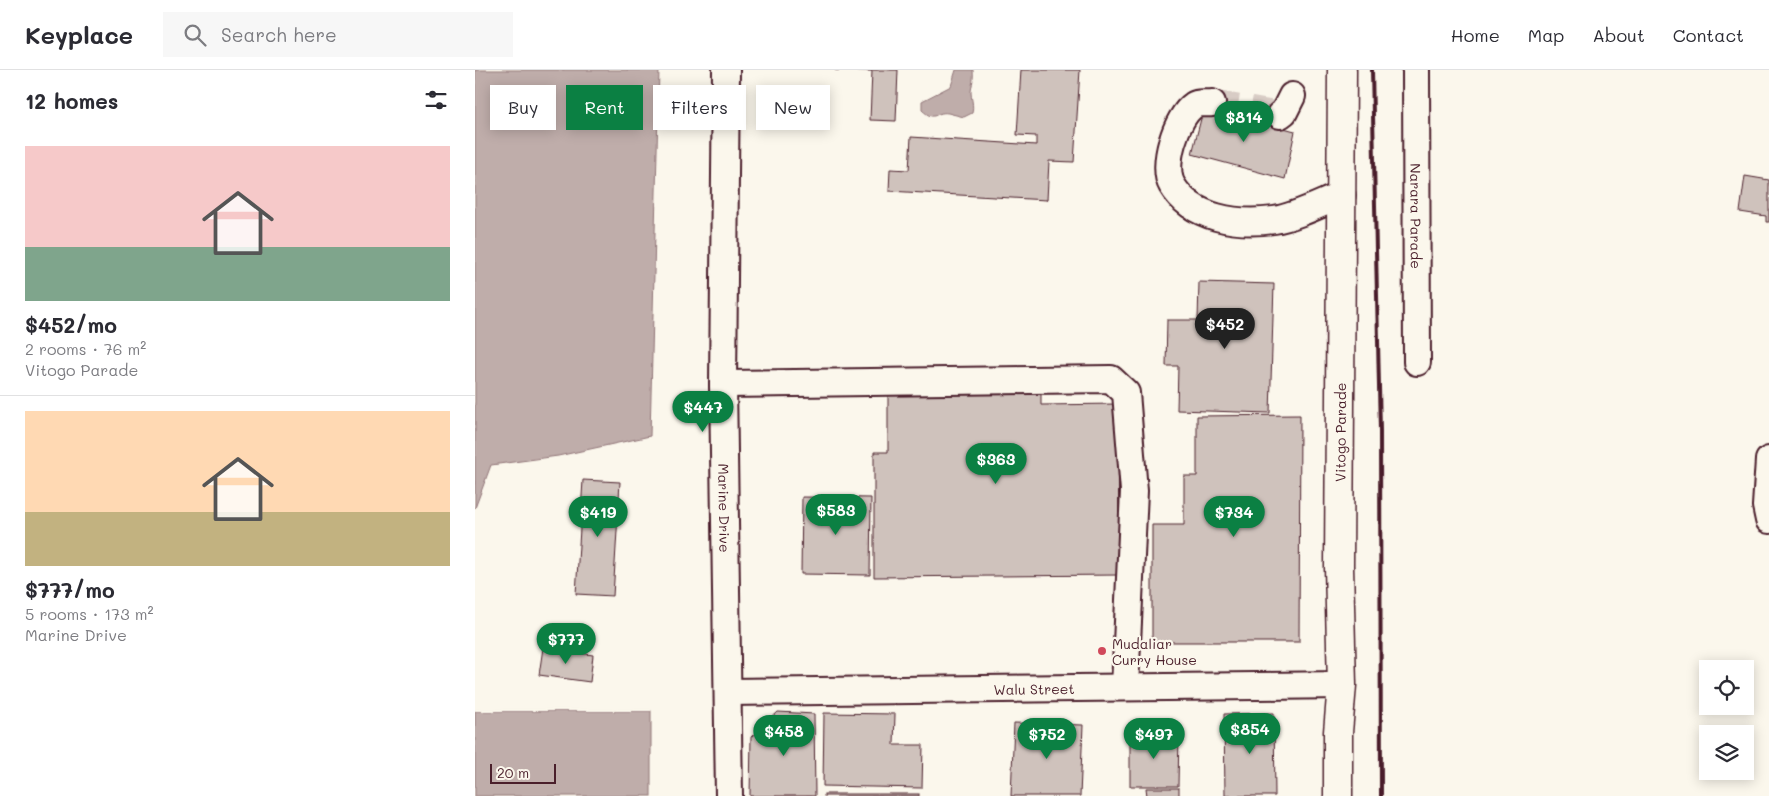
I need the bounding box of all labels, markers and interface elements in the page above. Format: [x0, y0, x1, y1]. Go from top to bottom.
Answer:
search box [163, 12, 513, 57]
text: Keyplace [25, 19, 133, 50]
icon: search [181, 21, 209, 49]
text: Search here [221, 22, 337, 47]
text: Home [1451, 23, 1500, 47]
text: Map [1528, 23, 1564, 47]
text: About [1592, 23, 1645, 47]
text: Contact [1673, 23, 1744, 47]
chip: Buy [490, 85, 556, 130]
chip: Rent [566, 85, 643, 130]
chip: Filters [653, 85, 746, 130]
chip: New [756, 85, 830, 130]
icon: filters [422, 86, 450, 114]
text: 12 homes [25, 87, 118, 114]
pin: $814 [1214, 100, 1274, 143]
text: $814 [1225, 106, 1263, 127]
street label: Narara Parade [1407, 163, 1426, 269]
icon: home [193, 178, 283, 268]
pin: $452 [1195, 308, 1255, 350]
text: $452/mo [25, 311, 117, 338]
text: $452 [1206, 313, 1244, 334]
text: 2 rooms · 76 m² [25, 338, 146, 359]
text: Vitogo Parade [25, 359, 138, 380]
street label: Vitogo Parade [1330, 382, 1350, 482]
pin: $447 [673, 390, 733, 433]
text: $447 [683, 396, 723, 417]
pin: $363 [966, 442, 1026, 485]
icon: home [193, 444, 283, 534]
text: $363 [977, 448, 1015, 469]
street label: Marine Drive [715, 463, 735, 553]
pin: $583 [806, 494, 866, 536]
pin: $419 [568, 496, 628, 538]
pin: $734 [1204, 496, 1264, 538]
text: $583 [817, 499, 855, 520]
text: $419 [580, 501, 616, 522]
text: $734 [1215, 501, 1253, 522]
text: $777/mo [25, 576, 115, 603]
text: 5 rooms · 173 m² [25, 603, 154, 624]
pin: $777 [536, 622, 596, 665]
text: Marine Drive [25, 624, 127, 645]
text: $777 [548, 628, 584, 649]
place label: Mudaliar Curry House [1112, 634, 1197, 669]
marker: Mudaliar Curry House [1096, 645, 1108, 657]
map controls [1699, 660, 1754, 780]
button: locate [1699, 660, 1754, 715]
street label: Walu Street [993, 679, 1075, 698]
pin: $854 [1220, 712, 1280, 755]
pin: $458 [754, 714, 814, 757]
pin: $752 [1017, 718, 1077, 760]
pin: $497 [1124, 718, 1184, 760]
text: $854 [1230, 718, 1270, 739]
text: $458 [764, 720, 804, 741]
text: $752 [1028, 723, 1066, 744]
text: $497 [1135, 723, 1173, 744]
button: layers [1699, 725, 1754, 780]
scale bar [490, 761, 556, 784]
text: 20 m [497, 763, 529, 782]

